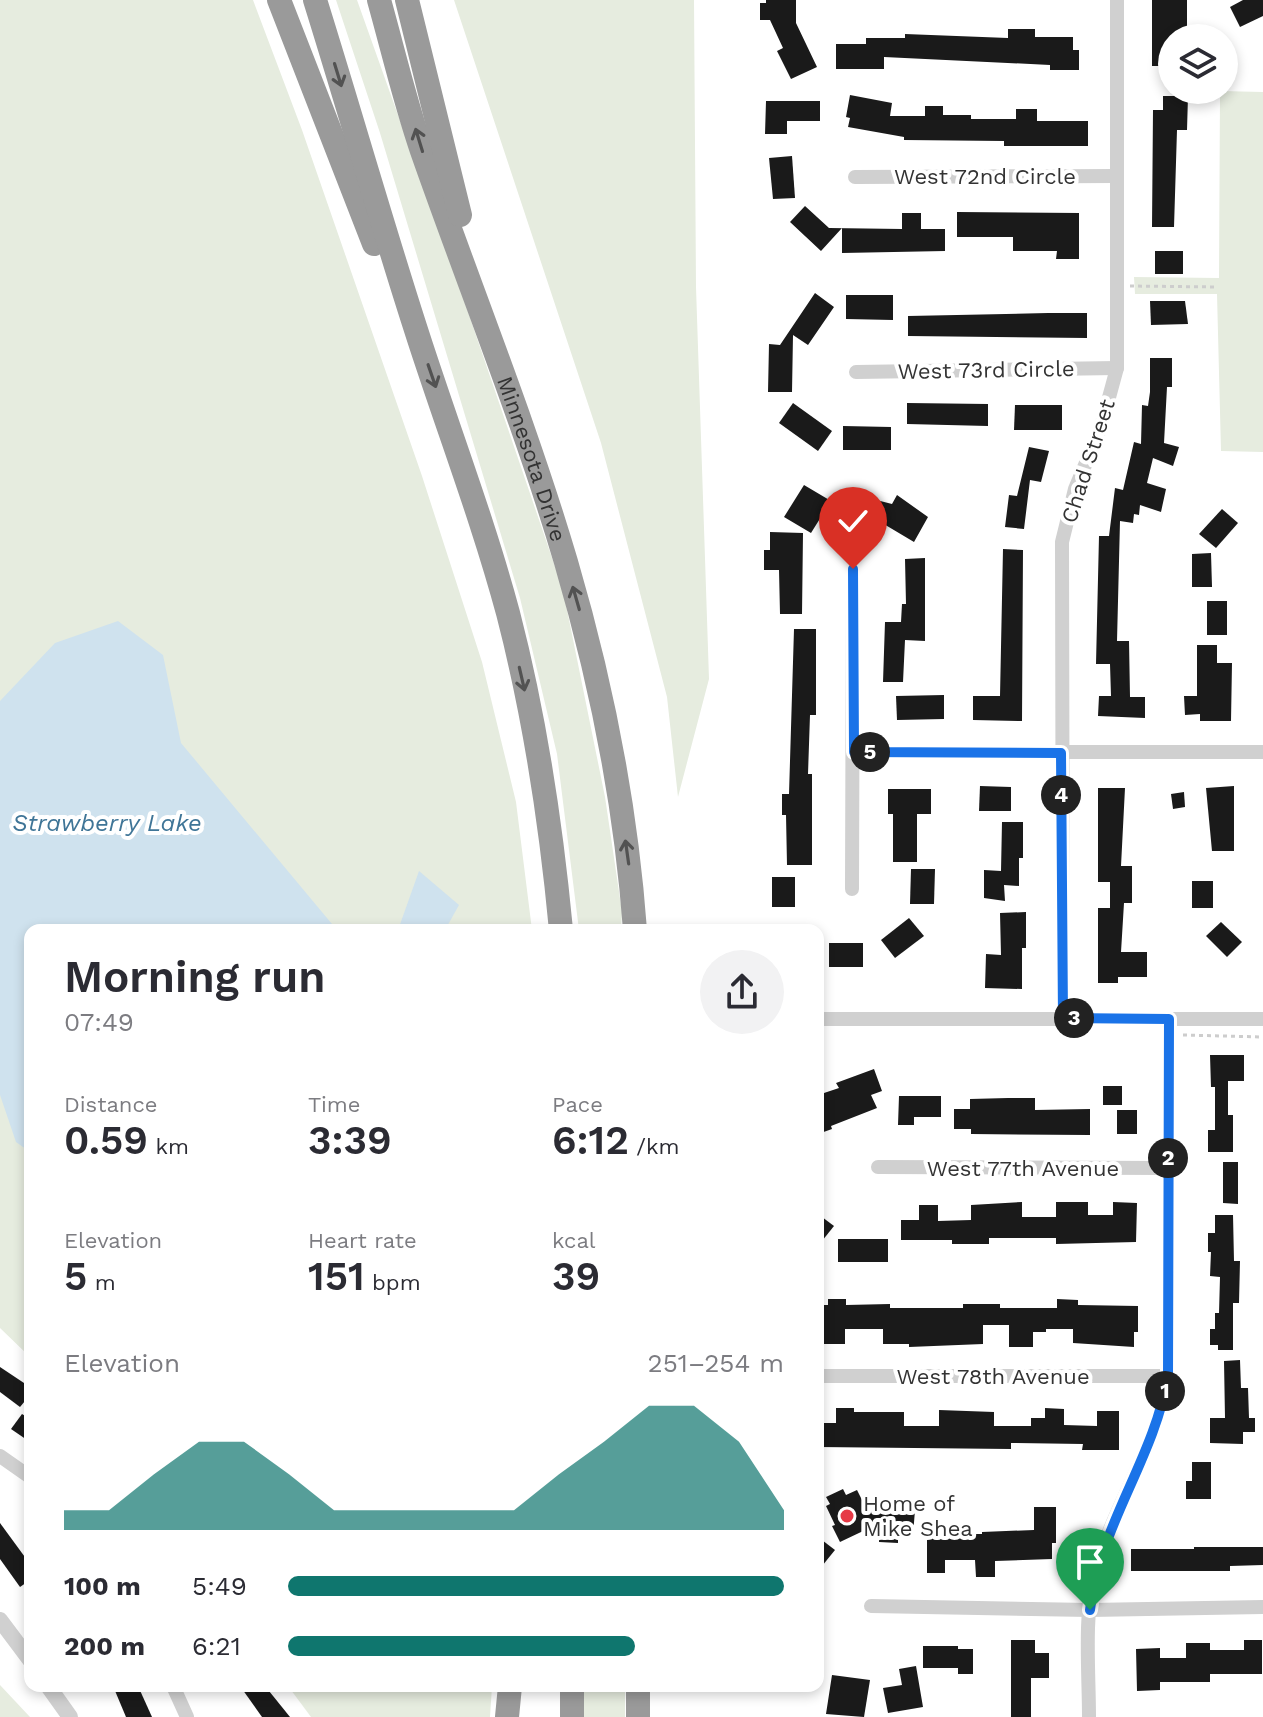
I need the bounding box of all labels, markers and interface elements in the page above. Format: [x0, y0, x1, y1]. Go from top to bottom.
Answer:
map controls [1158, 24, 1238, 104]
button: layers [1158, 24, 1238, 104]
one-way arrow [331, 61, 346, 87]
one-way arrow [411, 128, 425, 153]
street label: West 72nd Circle [894, 164, 1076, 189]
street label: West 73rd Circle [897, 356, 1075, 384]
one-way arrow [425, 364, 440, 389]
street label: Minnesota Drive [493, 373, 572, 544]
street label: Chad Street [1056, 396, 1120, 526]
pin [819, 487, 887, 569]
icon: check [831, 499, 875, 543]
one-way arrow [568, 585, 583, 611]
one-way arrow [515, 666, 530, 691]
pin: 5 [850, 732, 890, 772]
text: 5 [864, 739, 876, 764]
pin: 4 [1041, 775, 1081, 815]
text: 4 [1054, 782, 1068, 807]
water label: Strawberry Lake [12, 809, 202, 837]
one-way arrow [619, 840, 634, 866]
button: share [700, 950, 784, 1034]
text: Morning run [64, 951, 325, 1003]
pin: 3 [1054, 998, 1094, 1038]
text: 3 [1067, 1005, 1081, 1030]
text: 07:49 [64, 1007, 134, 1037]
text: Distance [64, 1092, 158, 1117]
text: Time [308, 1092, 360, 1117]
text: Pace [552, 1092, 603, 1117]
text: 0.59 [64, 1117, 148, 1164]
text: 3:39 [308, 1117, 392, 1164]
text: 6:12 [552, 1117, 629, 1164]
text: km [148, 1134, 189, 1159]
text: /km [629, 1134, 679, 1159]
pin: 2 [1148, 1138, 1188, 1178]
text: 2 [1161, 1145, 1175, 1170]
street label: West 77th Avenue [927, 1156, 1119, 1181]
text: Elevation [64, 1228, 162, 1253]
text: Heart rate [308, 1228, 417, 1253]
text: kcal [552, 1228, 596, 1253]
text: 5 [64, 1253, 87, 1300]
text: 151 [308, 1253, 365, 1300]
text: 39 [552, 1253, 600, 1300]
text: m [87, 1270, 116, 1295]
text: bpm [365, 1270, 421, 1295]
text: Elevation [64, 1348, 180, 1378]
text: 251–254 m [648, 1348, 784, 1378]
street label: West 78th Avenue [896, 1364, 1090, 1389]
pin: 1 [1145, 1371, 1185, 1411]
text: 1 [1160, 1378, 1170, 1403]
place label: Home of Mike Shea [863, 1491, 973, 1541]
marker: Home of Mike Shea [838, 1507, 856, 1525]
pin [1056, 1528, 1124, 1610]
icon: arrive [1068, 1540, 1112, 1584]
text: 100 m [64, 1571, 141, 1601]
text: 5:49 [192, 1571, 247, 1601]
text: 200 m [64, 1631, 145, 1661]
text: 6:21 [192, 1631, 241, 1661]

